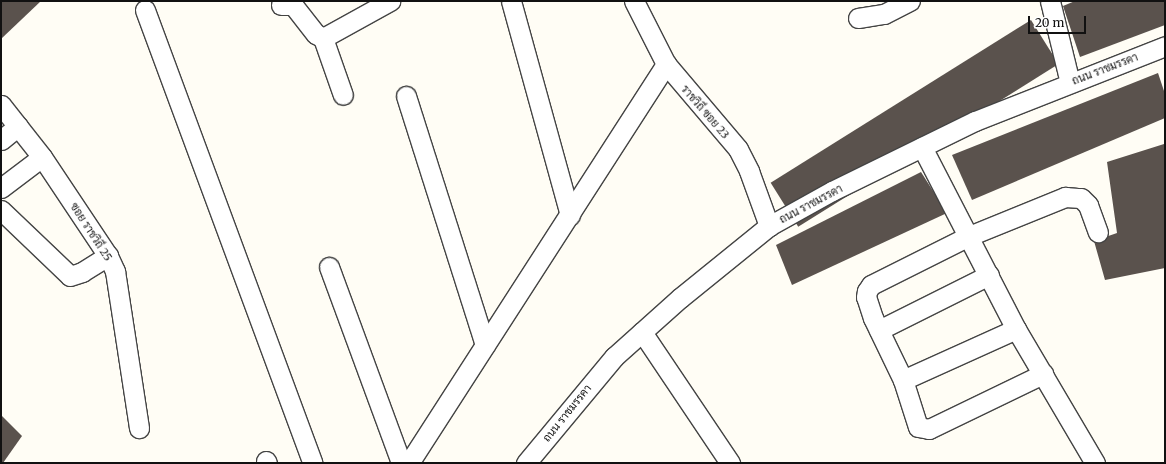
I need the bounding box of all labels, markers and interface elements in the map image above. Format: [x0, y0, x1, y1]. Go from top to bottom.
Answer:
scale bar [1030, 8, 1088, 34]
text: 20 m [1035, 15, 1064, 30]
street label: ถนน ราชมรรคา [1070, 50, 1140, 88]
street label: ราชวิถี ซอย 23 [678, 83, 732, 141]
street label: ถนน ราชมรรคา [777, 182, 845, 226]
street label: ซอย ราชวิถี 25 [67, 200, 115, 264]
street label: ถนน ราชมรรคา [540, 382, 594, 444]

